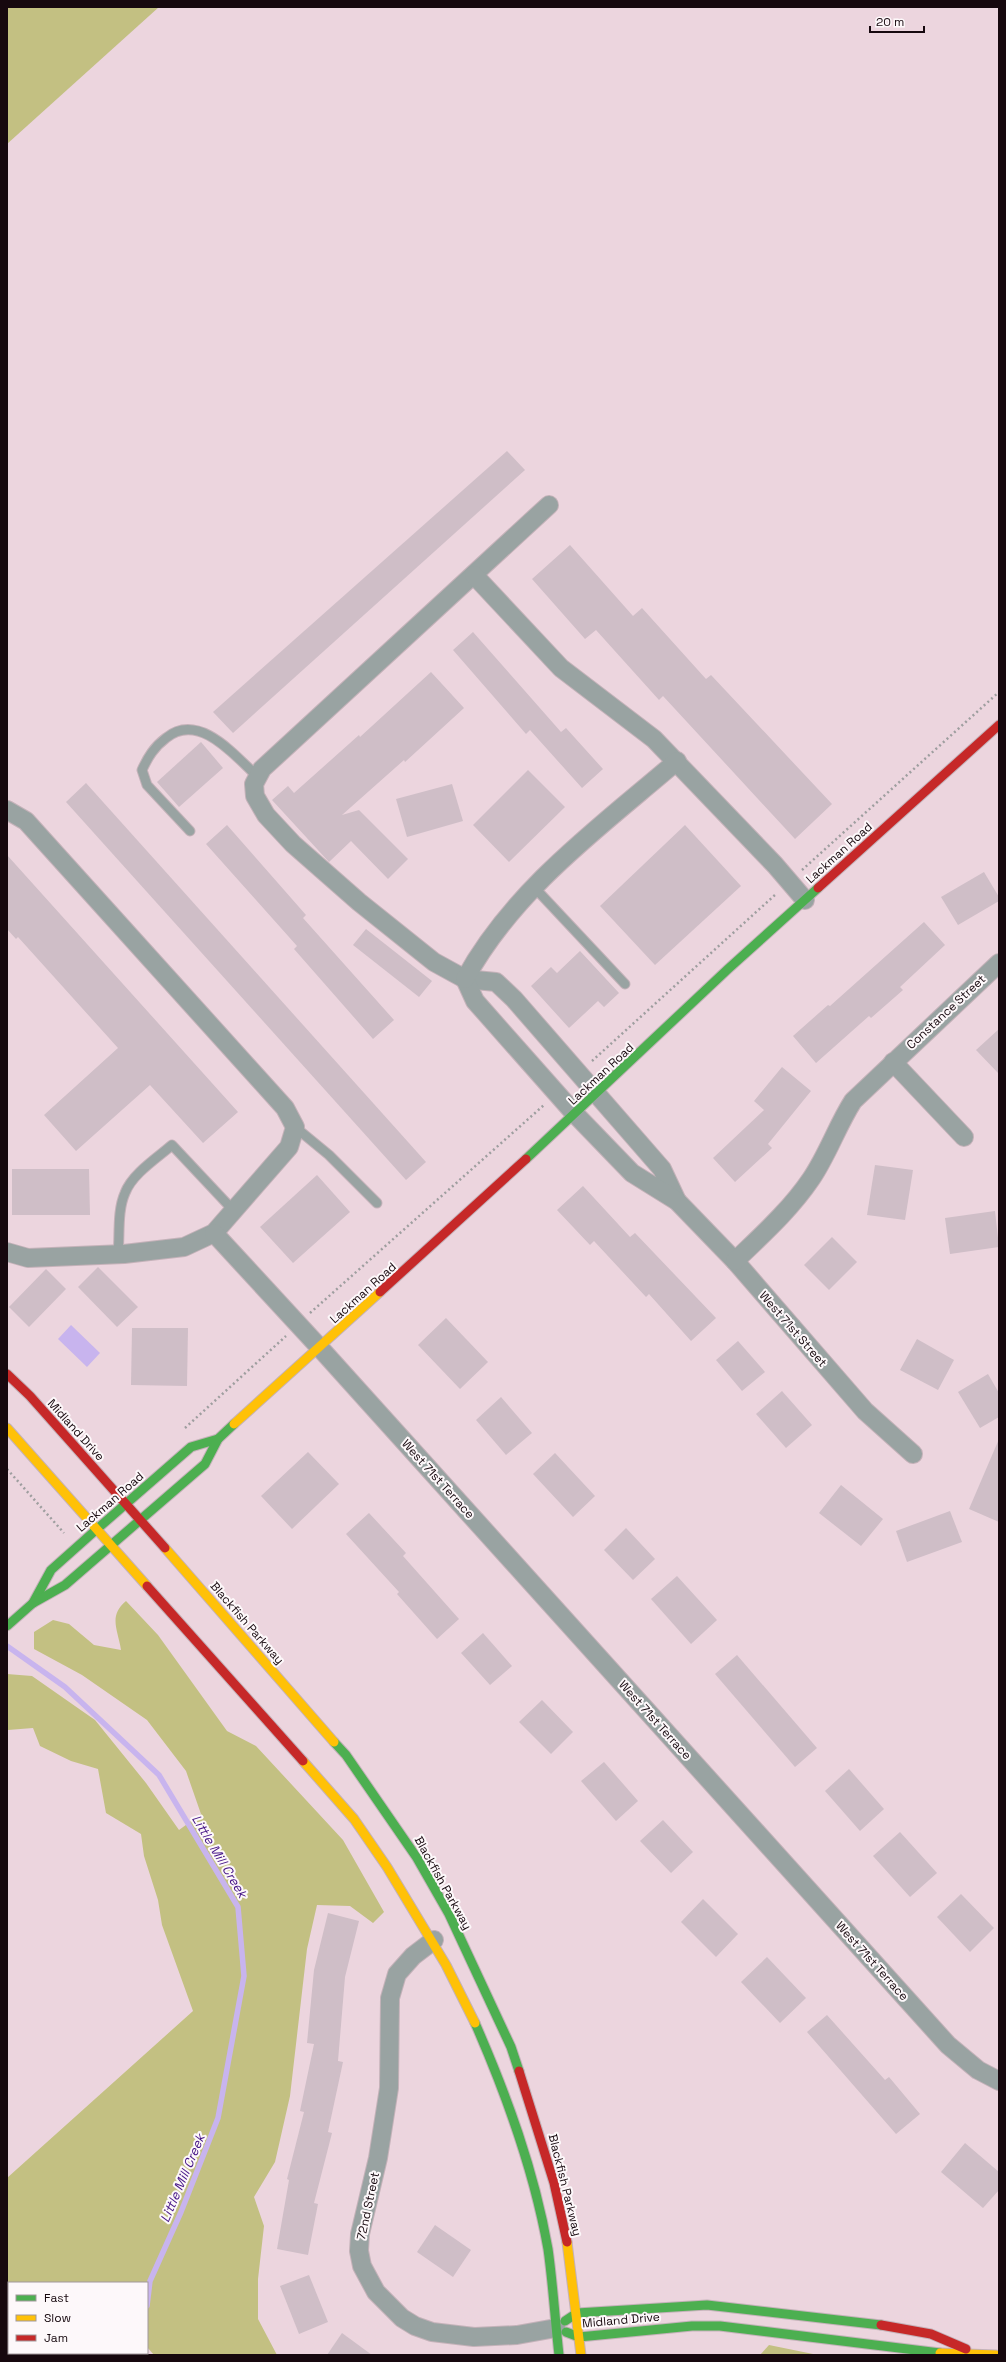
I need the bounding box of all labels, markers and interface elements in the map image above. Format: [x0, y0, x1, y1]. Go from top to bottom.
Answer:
scale bar [870, 8, 924, 34]
text: 20 m [876, 14, 904, 30]
street label: Lackman Road [802, 819, 876, 887]
street label: Constance Street [903, 971, 989, 1053]
street label: Lackman Road [565, 1039, 637, 1109]
street label: Lackman Road [326, 1259, 400, 1327]
street label: West 71st Street [756, 1288, 830, 1370]
street label: Midland Drive [44, 1396, 108, 1464]
street label: West 71st Terrace [398, 1436, 478, 1522]
street label: Lackman Road [73, 1468, 147, 1536]
street label: Blackfish Parkway [207, 1578, 287, 1668]
street label: West 71st Terrace [615, 1677, 695, 1763]
water label: Little Mill Creek [188, 1811, 252, 1903]
street label: Blackfish Parkway [411, 1833, 475, 1933]
street label: West 71st Terrace [832, 1918, 912, 2004]
water label: Little Mill Creek [156, 2130, 209, 2225]
street label: Blackfish Parkway [545, 2132, 585, 2238]
street label: 72nd Street [353, 2171, 383, 2241]
legend [8, 2282, 148, 2354]
text: Fast [44, 2290, 69, 2306]
street label: Midland Drive [582, 2309, 660, 2331]
text: Slow [44, 2310, 71, 2326]
text: Jam [44, 2330, 68, 2346]

